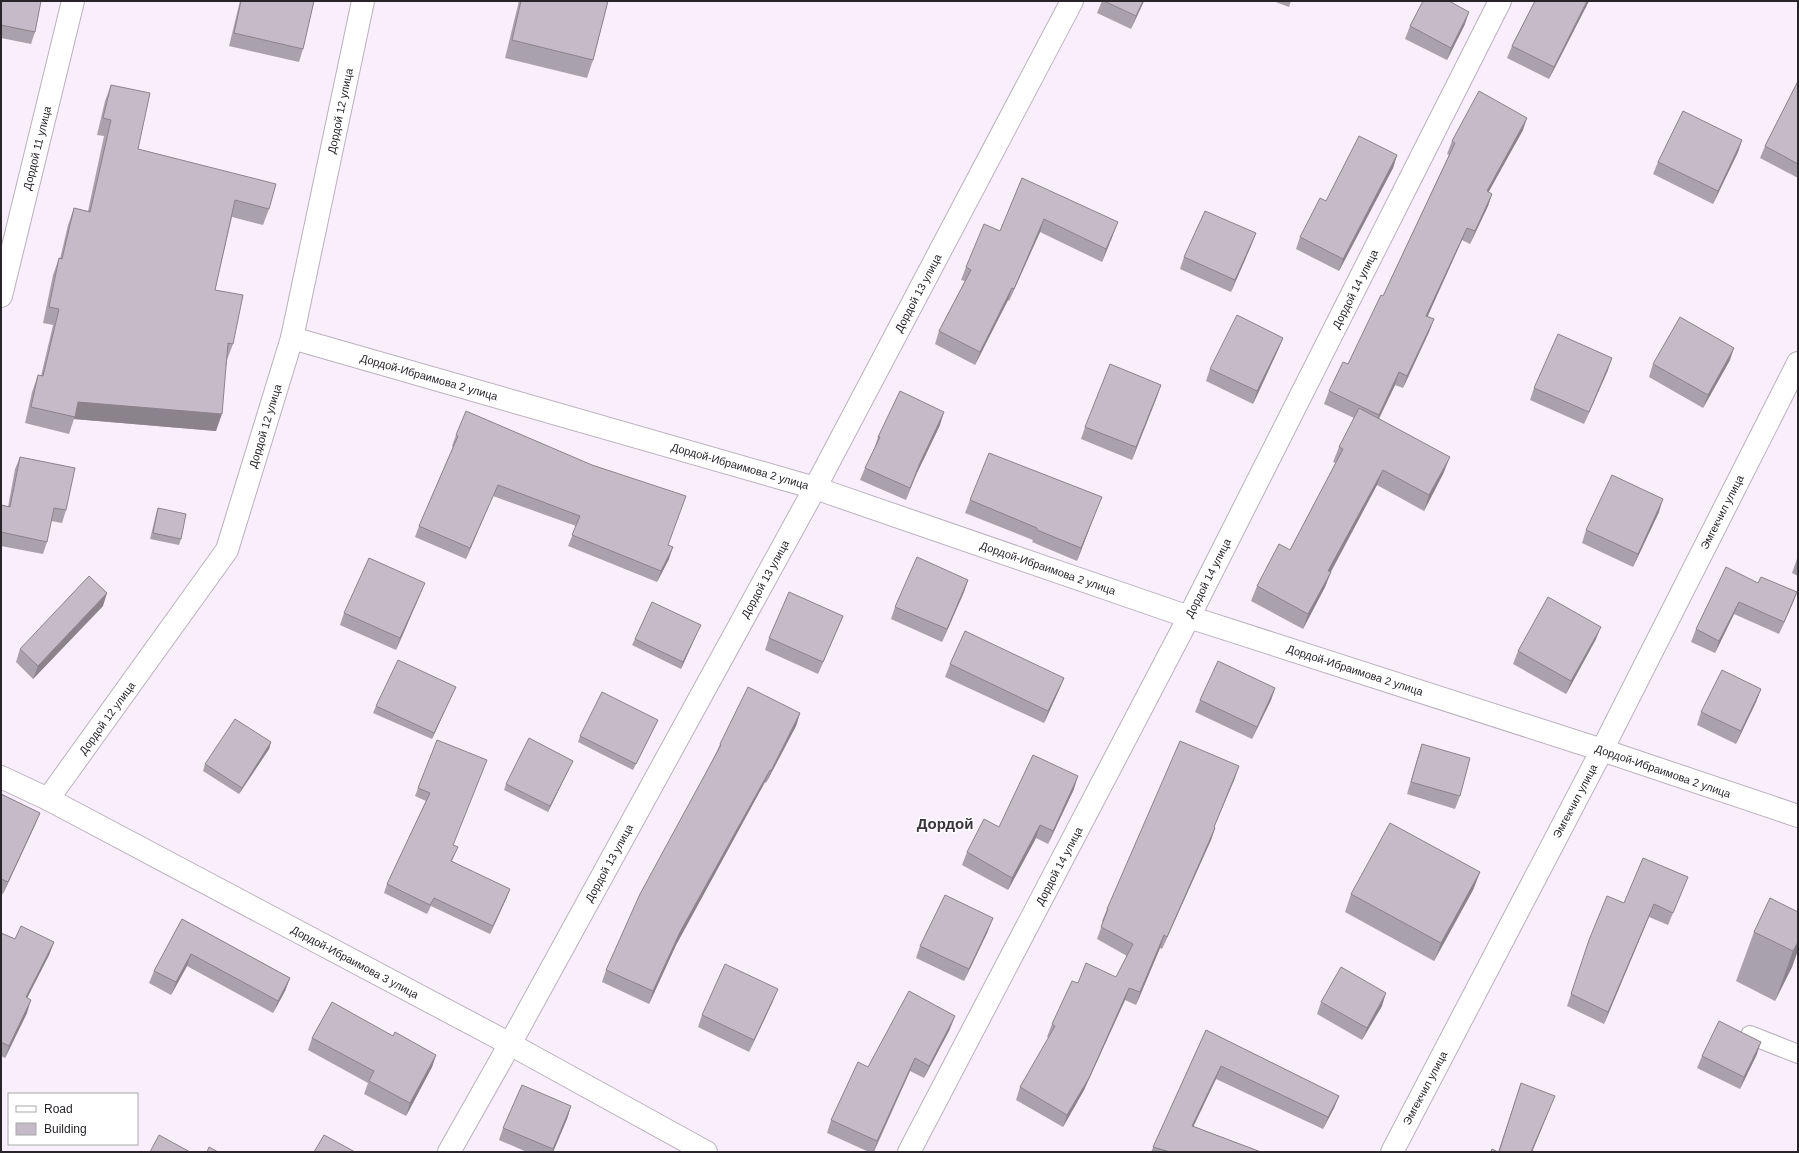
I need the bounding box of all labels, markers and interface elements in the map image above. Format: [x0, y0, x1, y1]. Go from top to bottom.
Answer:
street label: Дордой 12 улица [325, 66, 355, 155]
street label: Дордой 11 улица [21, 104, 53, 191]
street label: Дордой 14 улица [1330, 247, 1380, 330]
street label: Дордой 13 улица [892, 251, 944, 334]
street label: Дордой-Ибраимова 2 улица [359, 352, 500, 403]
street label: Дордой 12 улица [247, 382, 284, 469]
street label: Дордой-Ибраимова 2 улица [670, 441, 811, 492]
street label: Эмгекчил улица [1698, 472, 1746, 551]
street label: Дордой 14 улица [1183, 536, 1233, 619]
street label: Дордой 13 улица [739, 537, 792, 620]
street label: Дордой-Ибраимова 2 улица [979, 539, 1118, 597]
street label: Дордой-Ибраимова 2 улица [1285, 642, 1425, 698]
street label: Дордой 12 улица [77, 679, 138, 757]
street label: Дордой-Ибраимова 2 улица [1594, 742, 1733, 800]
street label: Эмгекчил улица [1551, 761, 1600, 840]
district label: Дордой [917, 815, 973, 832]
street label: Дордой 13 улица [583, 821, 636, 904]
street label: Дордой 14 улица [1033, 824, 1085, 907]
street label: Дордой-Ибраимова 3 улица [289, 923, 421, 1001]
street label: Эмгекчил улица [1401, 1048, 1450, 1127]
legend [8, 1093, 138, 1145]
text: Road [44, 1102, 73, 1116]
text: Building [44, 1122, 87, 1136]

